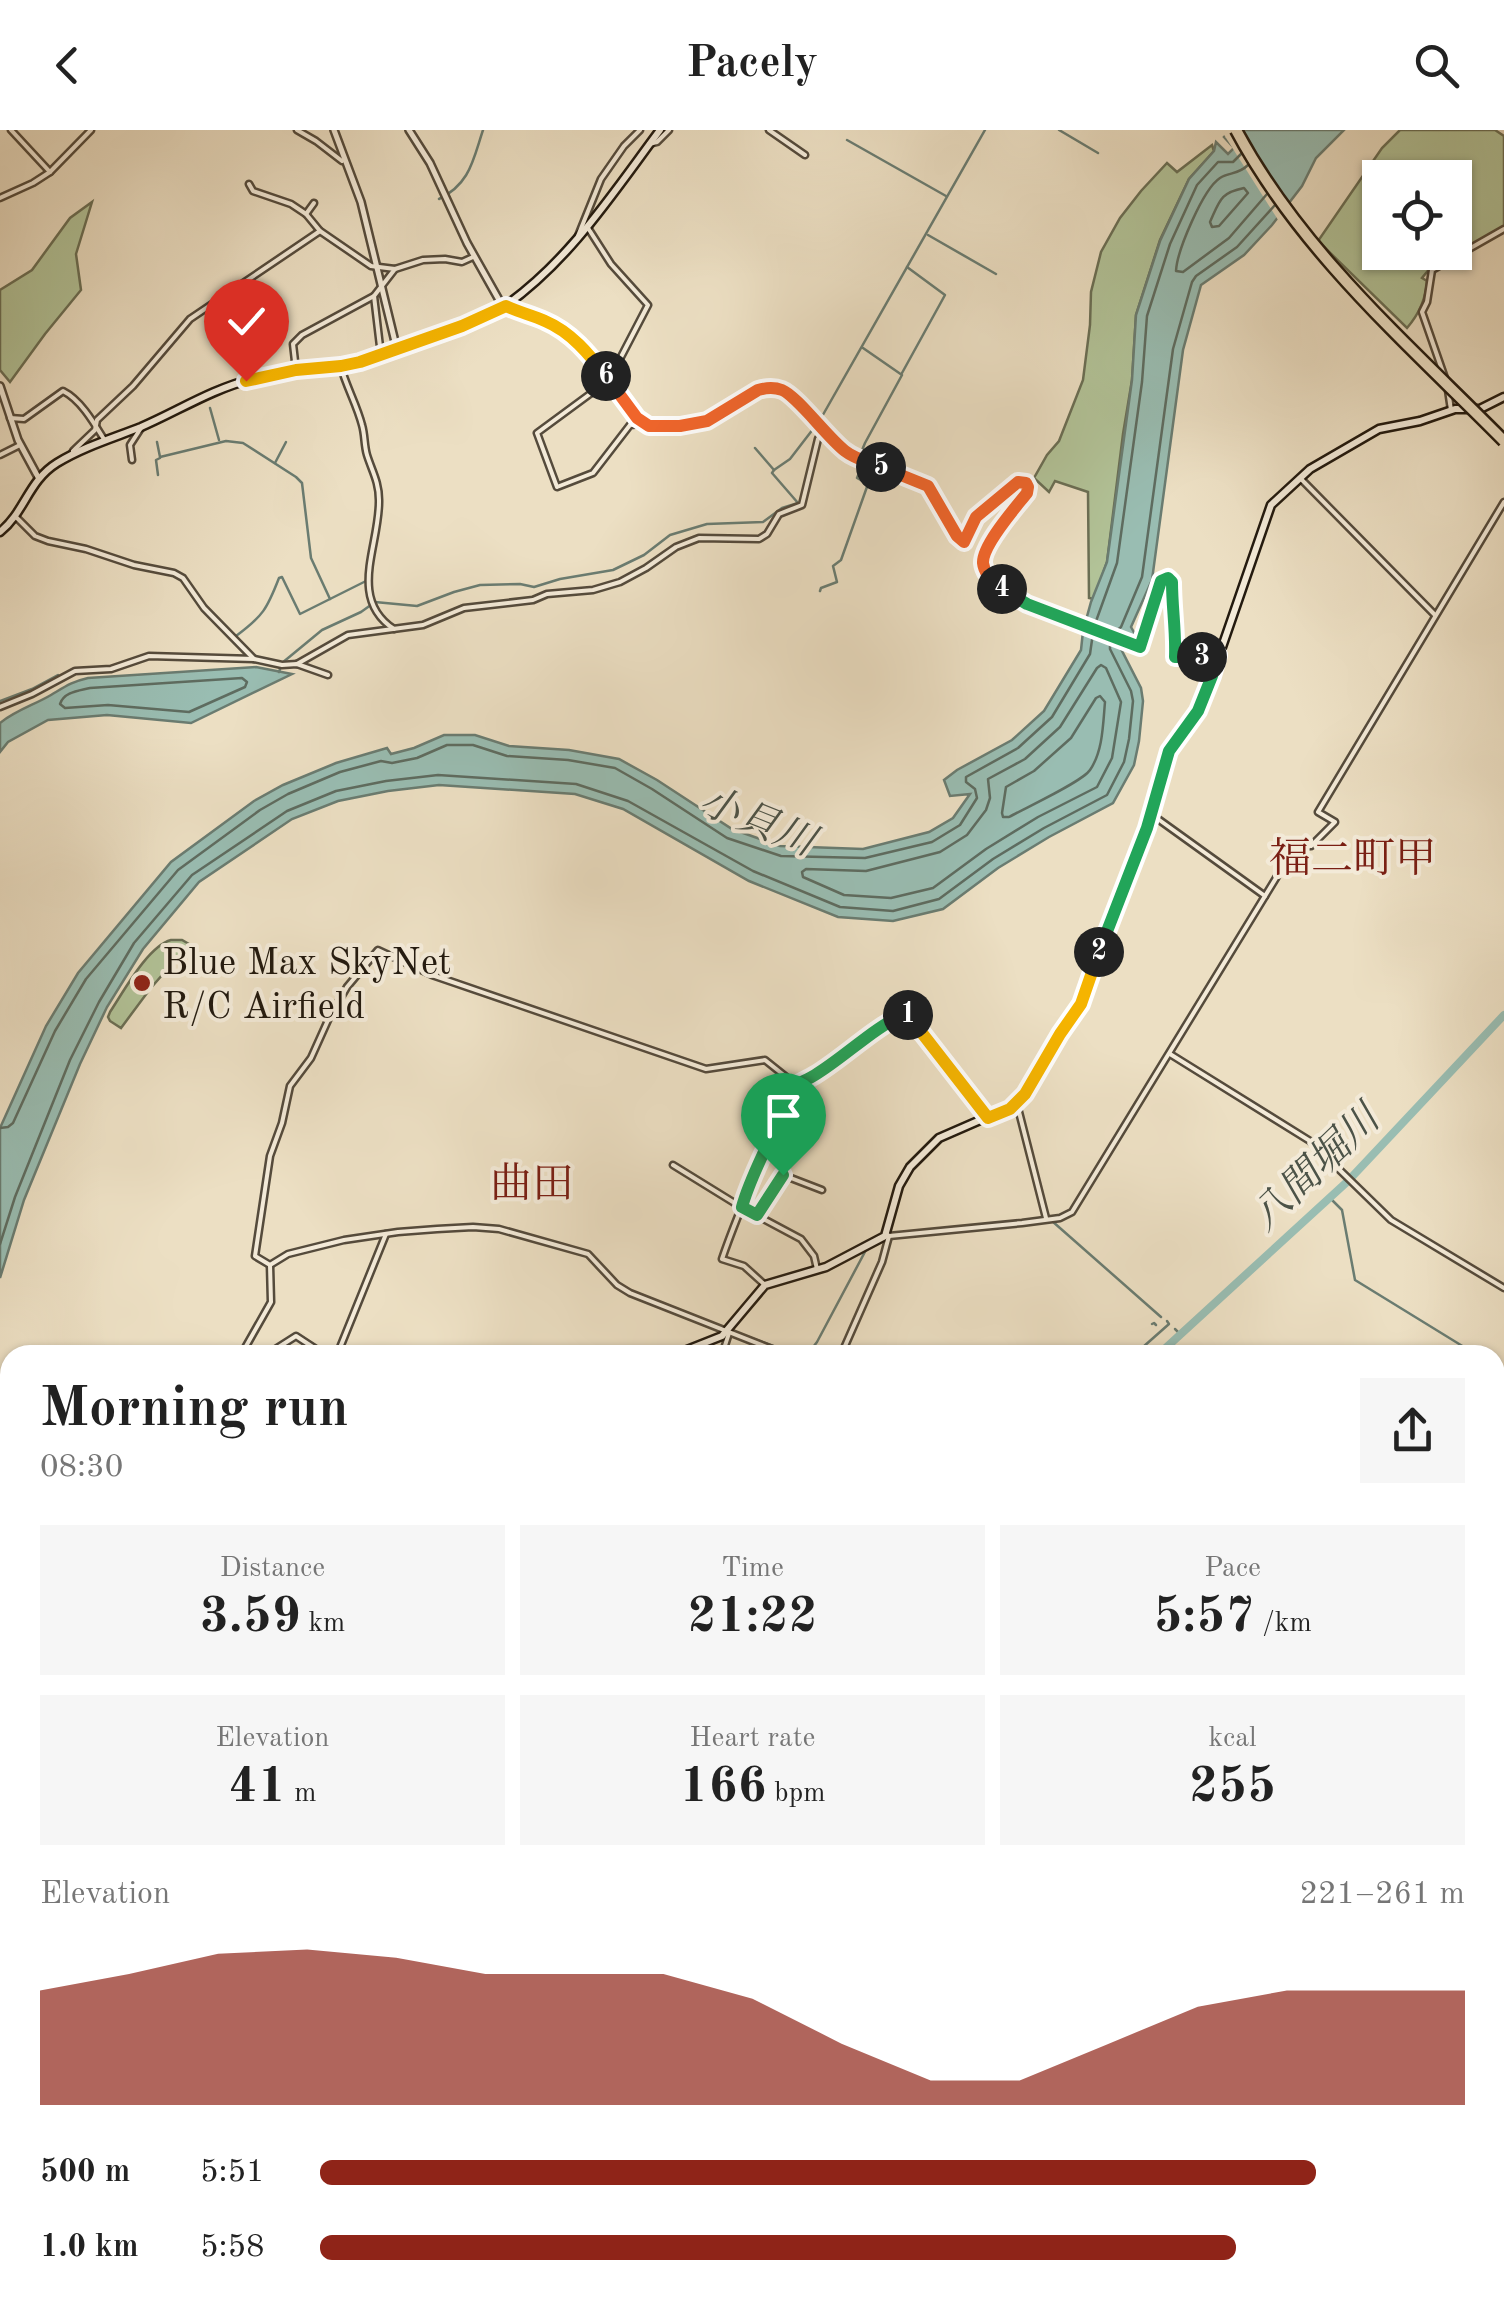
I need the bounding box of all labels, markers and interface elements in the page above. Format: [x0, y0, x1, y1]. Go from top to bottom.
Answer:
icon: back [40, 38, 95, 93]
icon: search [1409, 38, 1464, 93]
text: Pacely [686, 42, 818, 87]
map controls [1362, 160, 1472, 270]
button: locate [1362, 160, 1472, 270]
pin [204, 279, 289, 382]
icon: check [219, 294, 274, 349]
pin: 6 [581, 351, 631, 401]
text: 6 [598, 362, 614, 390]
pin: 5 [856, 442, 906, 492]
text: 5 [873, 453, 889, 481]
pin: 4 [977, 564, 1027, 614]
text: 4 [994, 575, 1010, 603]
pin: 3 [1177, 632, 1227, 682]
text: 3 [1194, 643, 1210, 671]
water label: 小貝川 [693, 780, 824, 866]
district label: 福二町甲 [1269, 837, 1437, 882]
pin: 2 [1074, 927, 1124, 977]
text: 2 [1091, 938, 1107, 966]
place label: Blue Max SkyNet R/C Airfield [162, 945, 451, 1027]
marker: Blue Max SkyNet R/C Airfield [131, 972, 153, 994]
pin: 1 [883, 990, 933, 1040]
text: 1 [900, 1001, 916, 1029]
pin [741, 1073, 826, 1176]
icon: arrive [756, 1088, 811, 1143]
water label: 八間堀川 [1243, 1095, 1391, 1240]
district label: 曲田 [490, 1162, 574, 1207]
button: share [1360, 1378, 1465, 1483]
text: Morning run [40, 1383, 349, 1438]
text: 08:30 [40, 1452, 123, 1484]
text: Distance [220, 1555, 325, 1583]
text: Time [721, 1555, 784, 1583]
text: Pace [1204, 1555, 1261, 1583]
text: 3.59 [200, 1593, 301, 1643]
text: 21:22 [688, 1593, 818, 1643]
text: 5:57 [1153, 1593, 1254, 1643]
text: km [301, 1610, 345, 1638]
text: /km [1254, 1610, 1312, 1638]
text: Elevation [216, 1725, 329, 1753]
text: Heart rate [690, 1725, 815, 1753]
text: kcal [1208, 1725, 1257, 1753]
text: 41 [228, 1763, 286, 1813]
text: 166 [680, 1763, 767, 1813]
text: 255 [1189, 1763, 1276, 1813]
text: m [286, 1780, 317, 1808]
text: bpm [767, 1780, 825, 1808]
text: Elevation [40, 1879, 170, 1911]
text: 221–261 m [1299, 1879, 1465, 1911]
text: 500 m [40, 2157, 130, 2189]
text: 5:51 [200, 2157, 265, 2189]
text: 1.0 km [40, 2232, 139, 2264]
text: 5:58 [200, 2232, 265, 2264]

